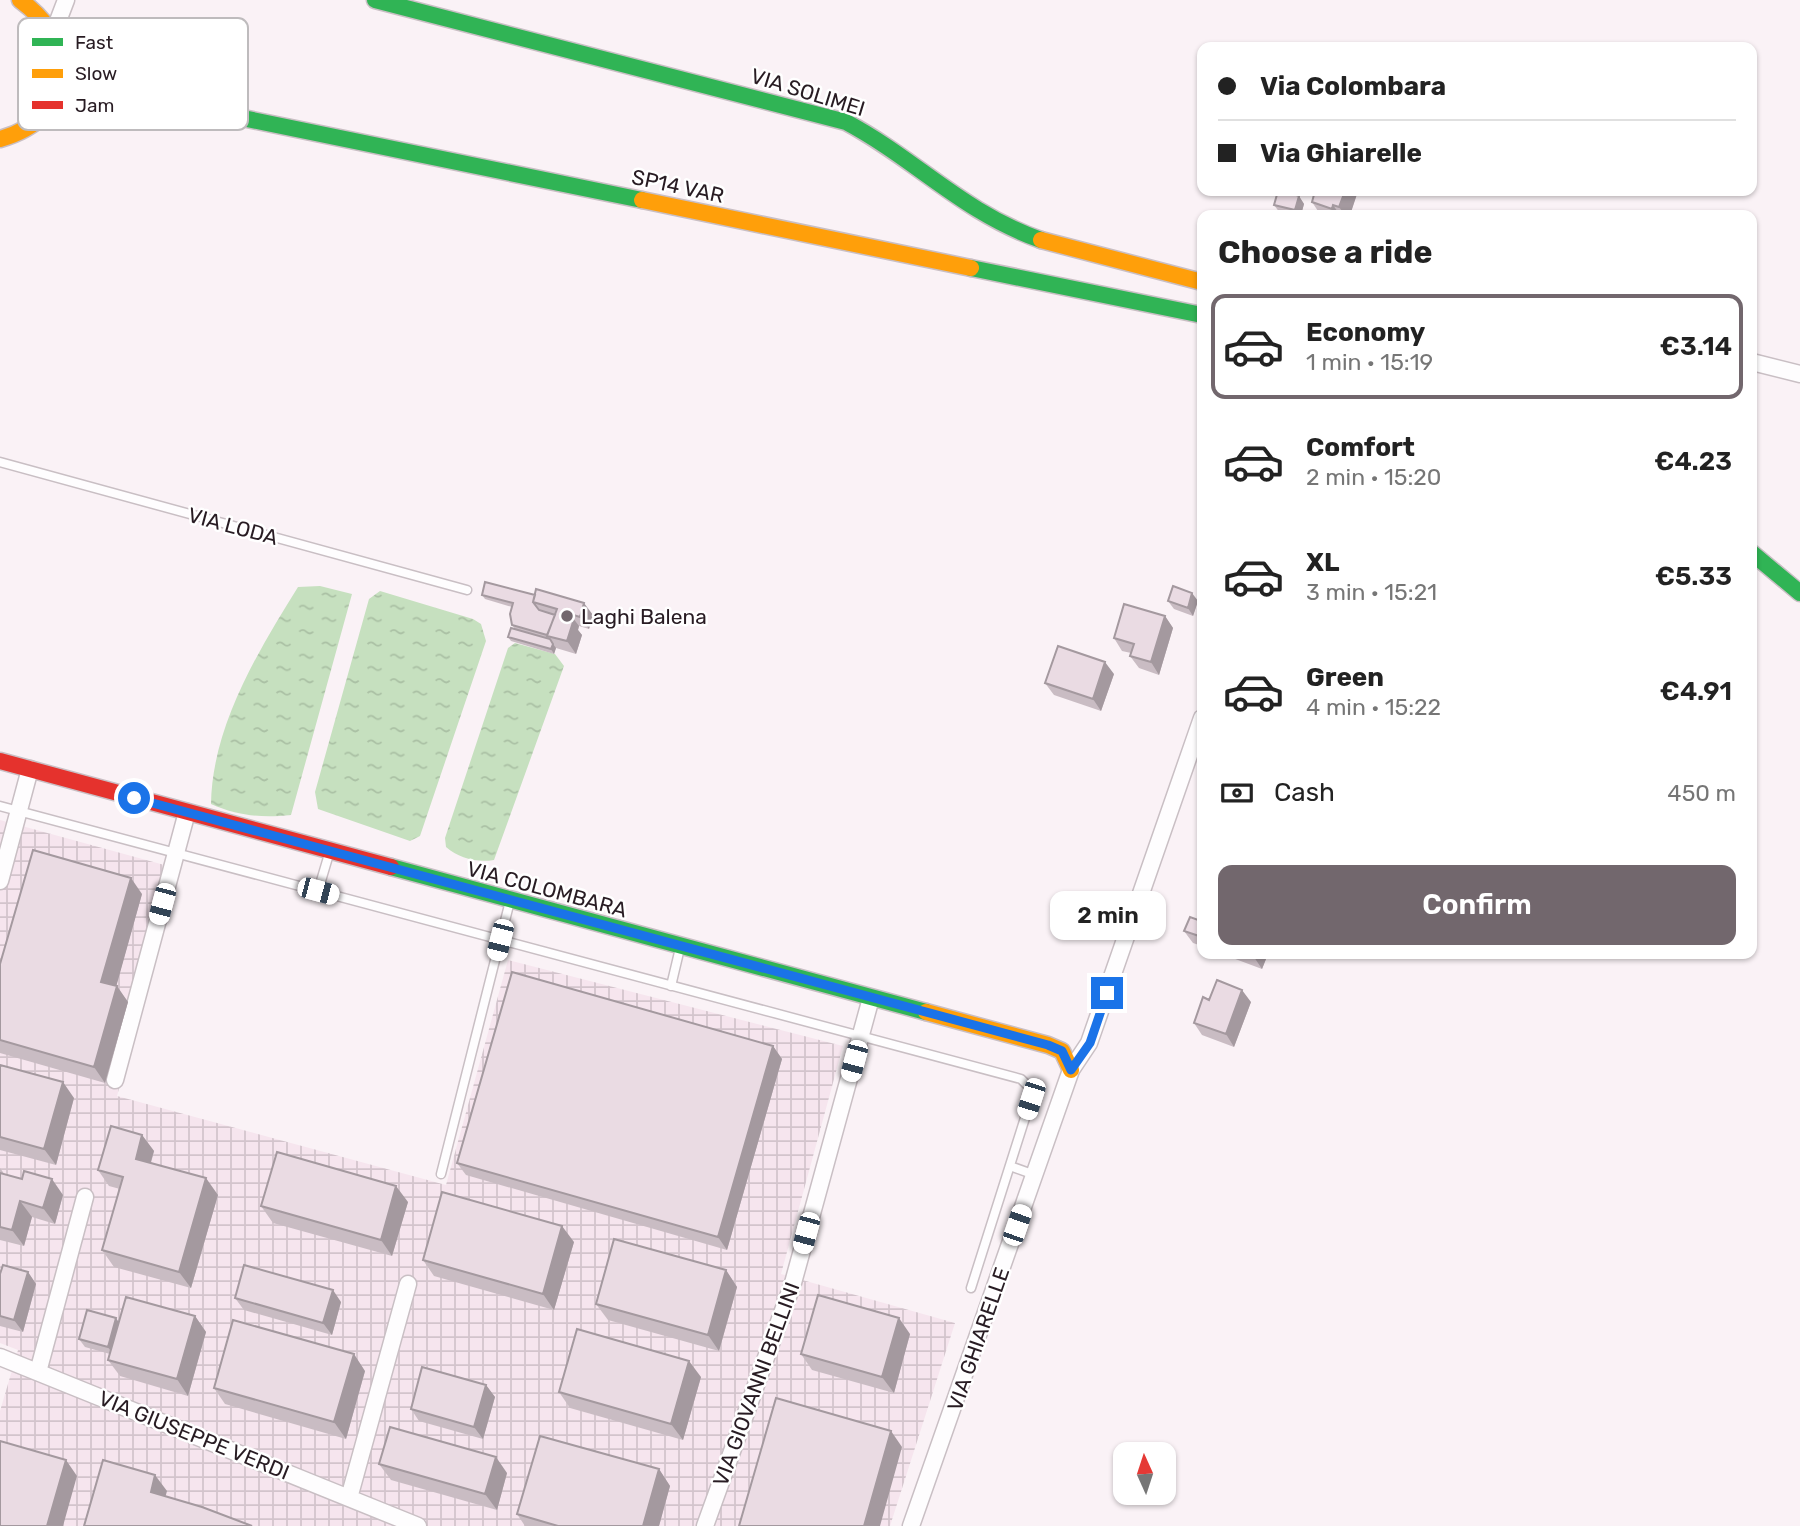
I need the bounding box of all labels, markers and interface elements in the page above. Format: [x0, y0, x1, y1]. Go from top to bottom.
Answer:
legend [18, 18, 248, 130]
text: Fast [75, 31, 114, 54]
text: Slow [75, 62, 117, 85]
street label: VIA SOLIMEI [748, 63, 868, 121]
text: Via Colombara [1260, 71, 1446, 102]
text: Jam [75, 94, 114, 117]
text: Via Ghiarelle [1260, 138, 1422, 169]
street label: SP14 VAR [630, 164, 726, 208]
text: Choose a ride [1218, 233, 1432, 271]
icon: car [1222, 315, 1285, 378]
text: Economy [1306, 317, 1425, 348]
text: €3.14 [1660, 331, 1732, 362]
text: 1 min · 15:19 [1306, 348, 1433, 376]
icon: car [1222, 430, 1285, 493]
text: Comfort [1306, 432, 1415, 463]
text: €4.23 [1654, 446, 1732, 477]
text: 2 min · 15:20 [1306, 463, 1441, 491]
street label: VIA LODA [185, 502, 281, 550]
icon: car [1222, 545, 1285, 608]
text: XL [1306, 547, 1339, 578]
text: €5.33 [1655, 561, 1732, 592]
text: 3 min · 15:21 [1306, 578, 1437, 606]
place label: Laghi Balena [581, 604, 707, 629]
marker: Laghi Balena [559, 608, 575, 624]
icon: car [1222, 660, 1285, 723]
text: Green [1306, 662, 1384, 693]
text: €4.91 [1660, 676, 1732, 707]
text: 4 min · 15:22 [1306, 693, 1441, 721]
icon: cash [1218, 774, 1256, 812]
text: Cash [1274, 777, 1335, 808]
text: 450 m [1667, 779, 1736, 807]
route start [118, 782, 150, 814]
street label: VIA COLOMBARA [464, 856, 630, 922]
button: Confirm [1218, 865, 1736, 945]
car [295, 875, 342, 907]
car [147, 881, 178, 927]
callout: 2 min [1049, 892, 1165, 940]
text: 2 min [1077, 901, 1139, 929]
car [485, 917, 516, 963]
route end [1091, 977, 1123, 1009]
car [839, 1038, 870, 1084]
car [1015, 1076, 1048, 1122]
car [1001, 1202, 1034, 1248]
car [791, 1210, 822, 1256]
street label: VIA GHIARELLE [942, 1264, 1014, 1414]
street label: VIA GIOVANNI BELLINI [707, 1279, 805, 1489]
street label: VIA GIUSEPPE VERDI [95, 1385, 293, 1485]
north arrow [1113, 1442, 1176, 1505]
map controls [1113, 1442, 1176, 1505]

